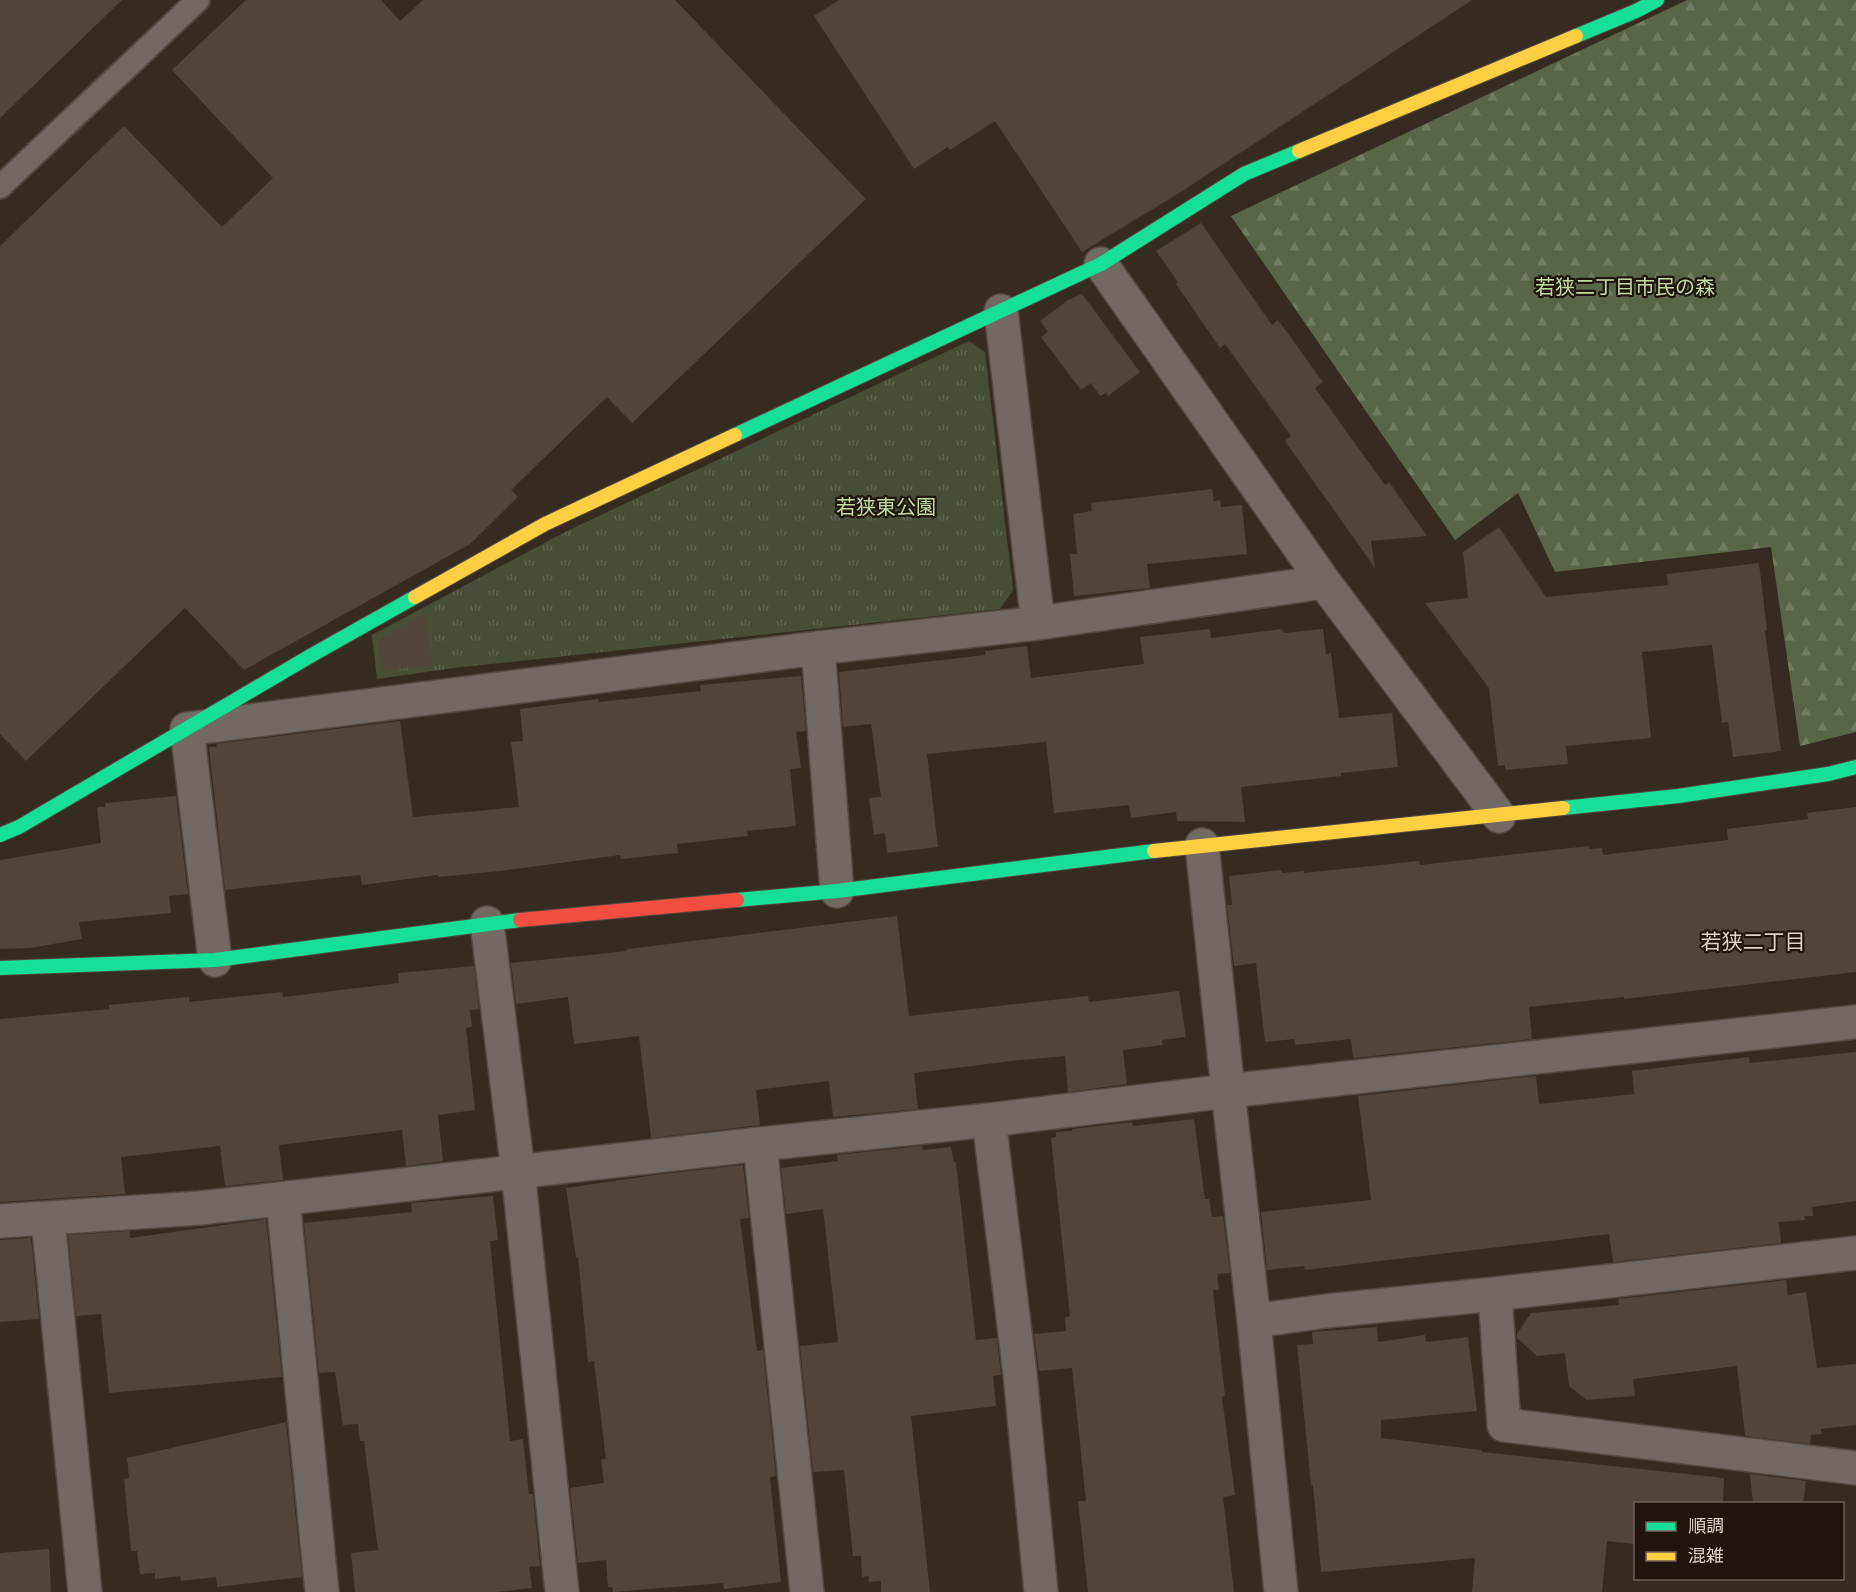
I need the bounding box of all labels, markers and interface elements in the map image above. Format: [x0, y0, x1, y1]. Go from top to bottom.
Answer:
park label: 若狭二丁目市民の森 [1535, 273, 1715, 300]
park label: 若狭東公園 [836, 493, 936, 520]
district label: 若狭二丁目 [1701, 927, 1806, 956]
legend [1634, 1502, 1844, 1580]
text: 順調 [1688, 1513, 1724, 1538]
text: 混雑 [1688, 1543, 1724, 1568]

